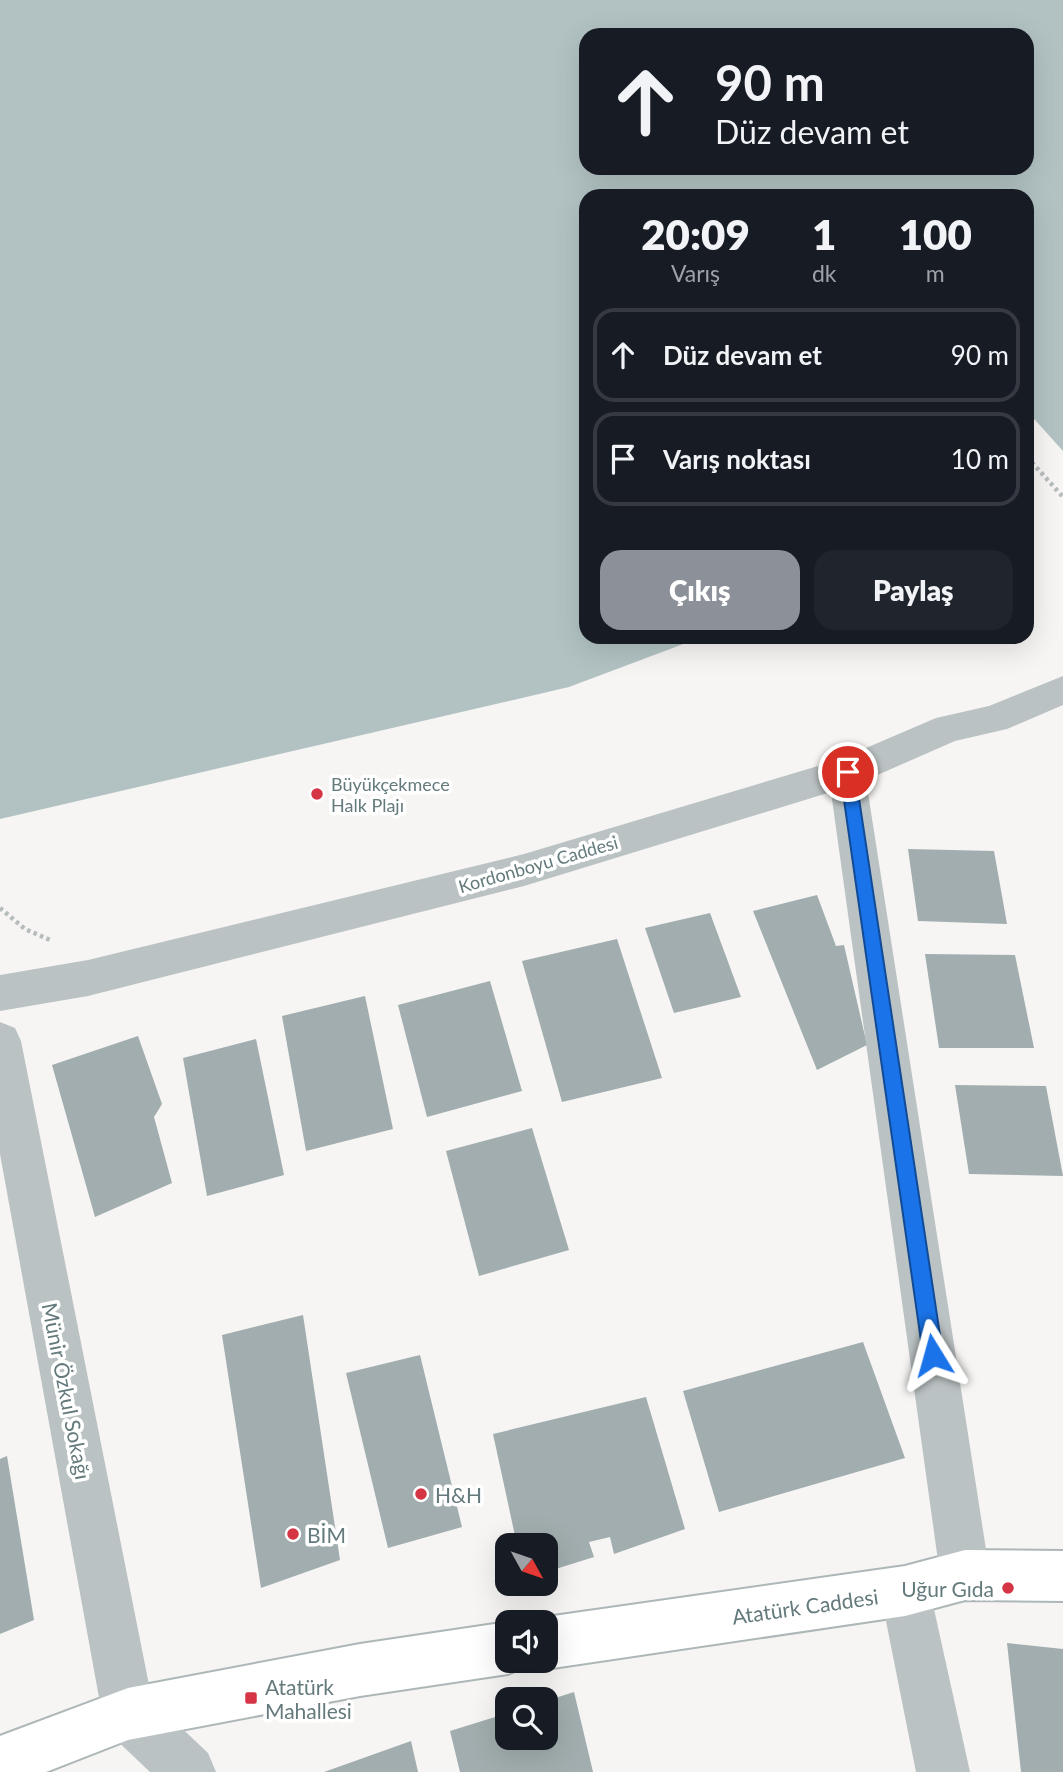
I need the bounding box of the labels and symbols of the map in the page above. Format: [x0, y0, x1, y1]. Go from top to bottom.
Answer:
pin [818, 742, 878, 802]
place label: Büyükçekmece Halk Plajı [331, 773, 450, 816]
marker: Büyükçekmece Halk Plajı [309, 786, 325, 802]
street label: Kordonboyu Caddesi [456, 831, 620, 897]
street label: Münir Özkul Sokağı [38, 1301, 96, 1481]
position arrow [896, 1318, 970, 1392]
place label: H&H [435, 1482, 482, 1507]
marker: H&H [413, 1486, 429, 1502]
place label: BİM [307, 1522, 346, 1547]
marker: BİM [285, 1526, 301, 1542]
north arrow [495, 1533, 558, 1596]
place label: Uğur Gıda [901, 1576, 994, 1601]
marker: Uğur Gıda [1000, 1580, 1016, 1596]
street label: Atatürk Caddesi [730, 1583, 880, 1629]
place label: Atatürk Mahallesi [265, 1674, 352, 1723]
marker: Atatürk Mahallesi [243, 1690, 259, 1706]

